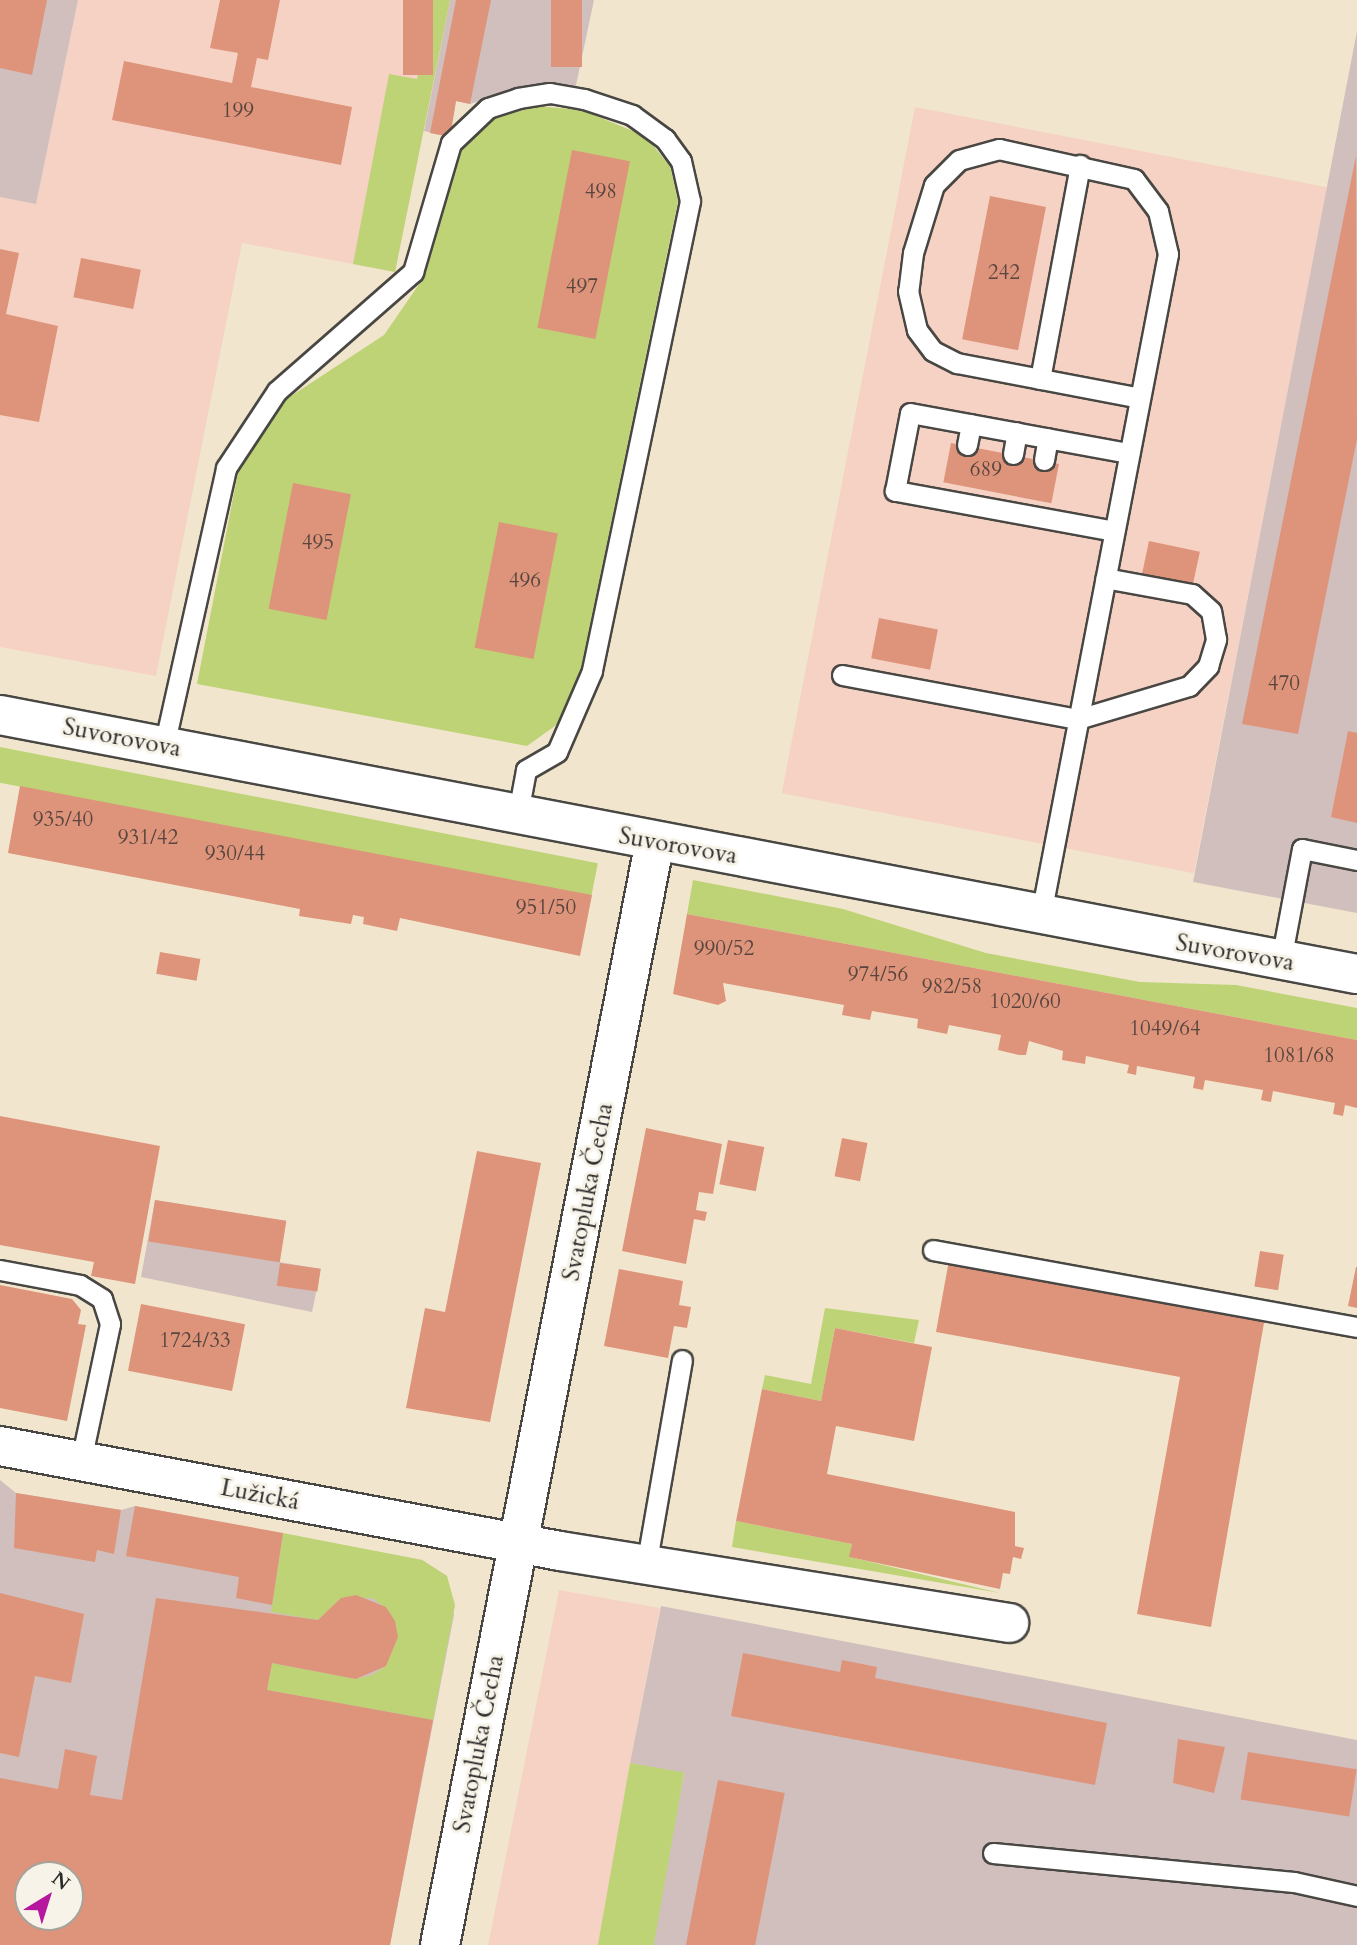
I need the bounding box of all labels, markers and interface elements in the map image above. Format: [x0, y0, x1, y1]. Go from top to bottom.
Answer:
house number: 199 [222, 98, 254, 124]
house number: 498 [585, 179, 617, 205]
house number: 242 [988, 260, 1020, 286]
house number: 497 [566, 274, 598, 300]
house number: 689 [970, 457, 1002, 483]
house number: 495 [302, 530, 334, 556]
house number: 496 [509, 568, 541, 594]
house number: 470 [1268, 671, 1300, 697]
street label: Suvorovova [61, 712, 183, 764]
house number: 935/40 [33, 807, 93, 833]
street label: Suvorovova [617, 821, 739, 871]
house number: 931/42 [118, 825, 178, 851]
house number: 930/44 [205, 841, 265, 867]
house number: 951/50 [516, 895, 576, 921]
street label: Suvorovova [1174, 928, 1296, 978]
house number: 990/52 [694, 936, 754, 962]
house number: 974/56 [848, 962, 908, 988]
house number: 982/58 [922, 974, 982, 1000]
house number: 1020/60 [989, 989, 1061, 1015]
house number: 1049/64 [1129, 1016, 1201, 1042]
house number: 1081/68 [1263, 1043, 1335, 1069]
street label: Svatopluka Čecha [557, 1101, 619, 1283]
house number: 1724/33 [159, 1328, 231, 1354]
street label: Lužická [218, 1473, 302, 1517]
street label: Svatopluka Čecha [448, 1653, 510, 1835]
north arrow [14, 1861, 84, 1931]
text: N [46, 1866, 75, 1896]

